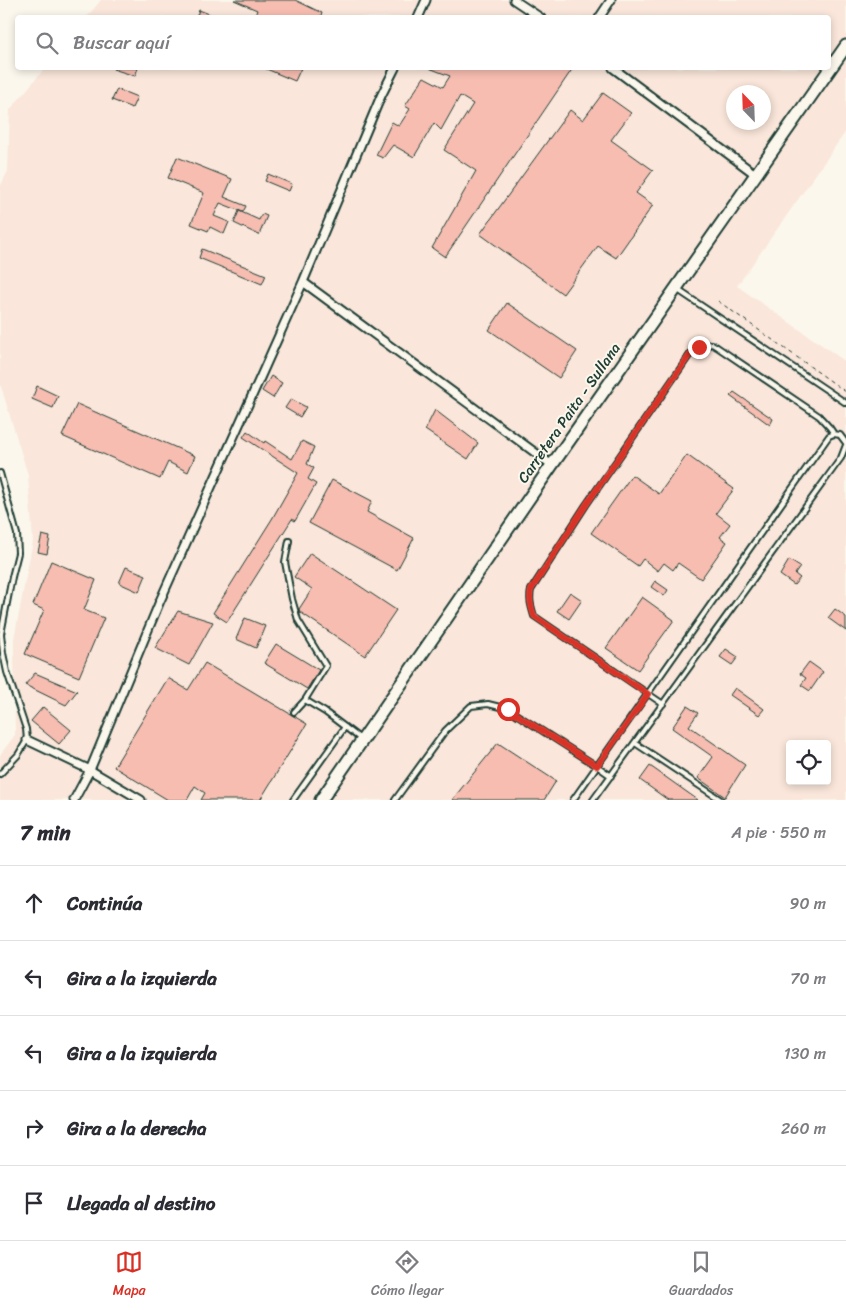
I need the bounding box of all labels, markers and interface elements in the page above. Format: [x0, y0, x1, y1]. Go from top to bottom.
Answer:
search box [15, 15, 831, 70]
text: Buscar aquí [73, 26, 170, 59]
icon: search [33, 29, 61, 57]
north arrow [726, 85, 771, 130]
route end [688, 336, 711, 359]
street label: Carretera Paita - Sullana [511, 337, 628, 489]
route start [497, 698, 520, 721]
map controls [786, 740, 831, 785]
button: locate [786, 740, 831, 785]
text: 7 min [20, 814, 71, 852]
text: A pie · 550 m [732, 818, 826, 847]
text: Continúa [67, 887, 142, 920]
icon: ahead [20, 889, 48, 917]
text: 90 m [790, 889, 826, 918]
text: Gira a la izquierda [67, 962, 217, 995]
icon: left [20, 964, 48, 992]
text: 70 m [790, 964, 826, 993]
text: Gira a la izquierda [67, 1037, 217, 1070]
icon: left [20, 1039, 48, 1067]
text: 130 m [784, 1039, 826, 1068]
text: Gira a la derecha [67, 1112, 206, 1145]
icon: right [20, 1114, 48, 1142]
text: 260 m [781, 1114, 826, 1143]
text: Llegada al destino [67, 1187, 216, 1220]
icon: arrive [20, 1189, 48, 1217]
tab: Mapa [113, 1248, 146, 1303]
tab: Cómo llegar [371, 1248, 443, 1303]
tab: Guardados [669, 1248, 733, 1303]

